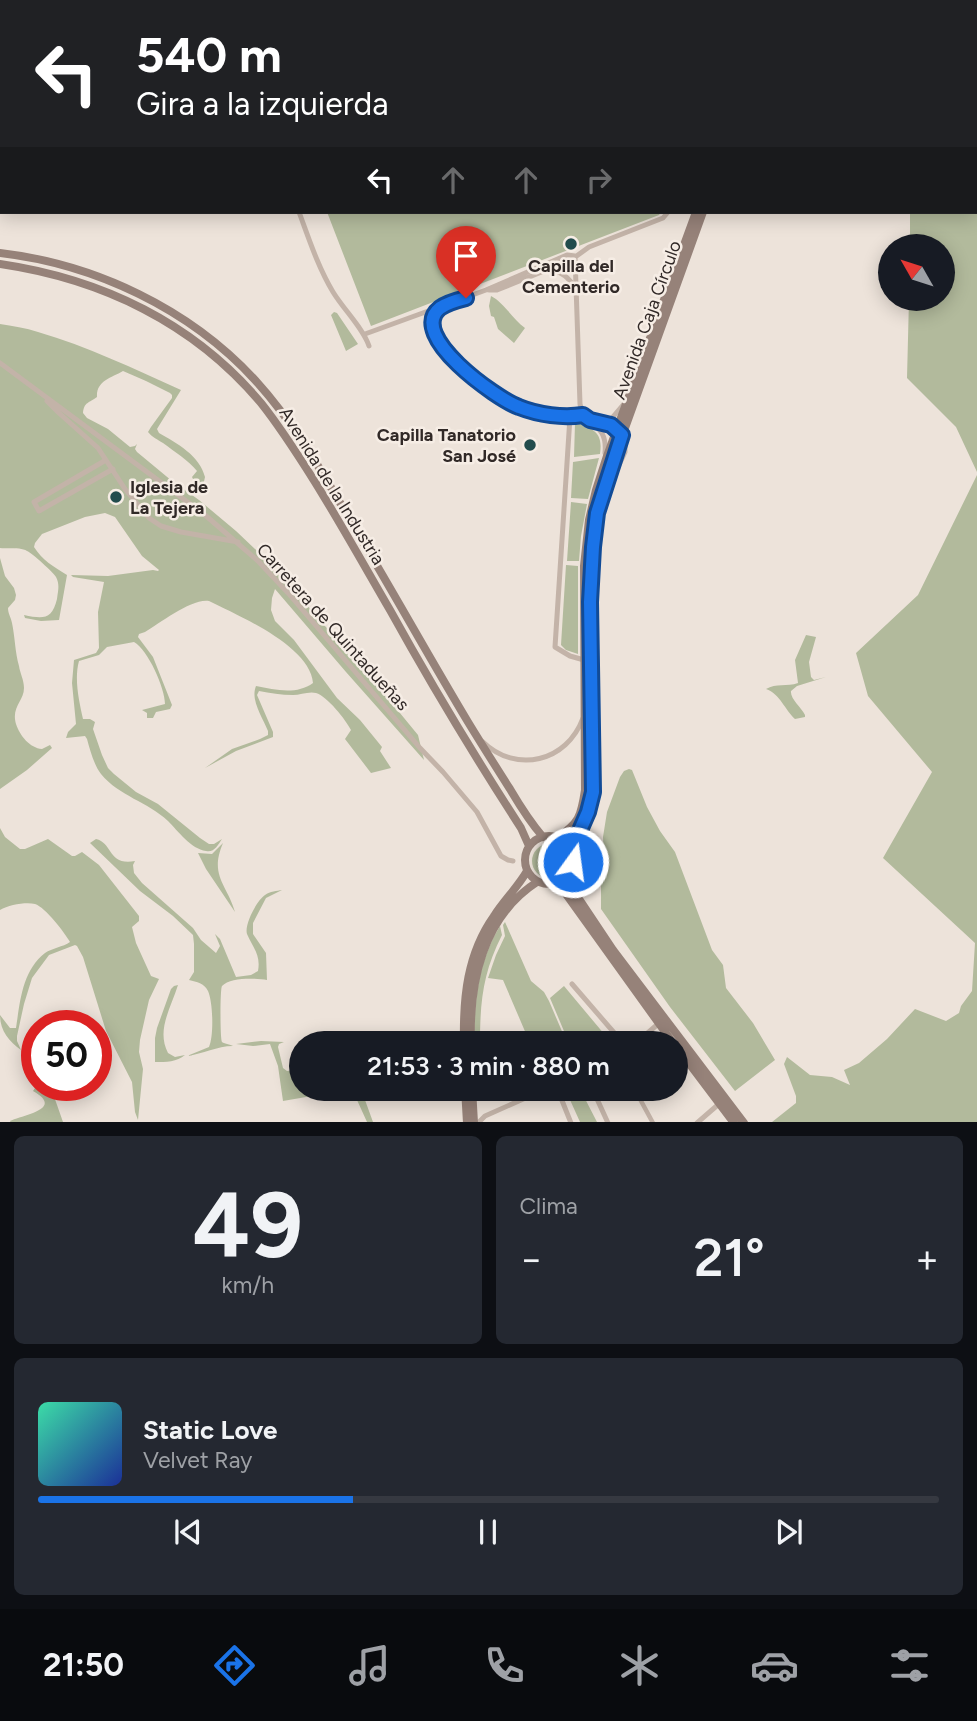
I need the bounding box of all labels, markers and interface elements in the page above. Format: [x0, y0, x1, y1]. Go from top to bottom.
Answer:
text: 540 m [136, 25, 282, 84]
icon: left [21, 28, 112, 119]
text: Gira a la izquierda [136, 85, 389, 123]
icon: left [361, 161, 399, 199]
icon: ahead [434, 161, 472, 199]
icon: ahead [507, 161, 545, 199]
icon: right [580, 161, 618, 199]
pin [436, 226, 496, 298]
north arrow [878, 234, 956, 312]
map controls [878, 234, 955, 311]
marker: Capilla del Cementerio [563, 236, 579, 252]
icon: arrive [447, 237, 485, 275]
street label: Avenida Caja Círculo [608, 238, 686, 402]
place label: Capilla del Cementerio [522, 255, 620, 298]
street label: Avenida de la Industria [274, 403, 390, 569]
place label: Capilla Tanatorio San José [377, 424, 516, 467]
marker: Capilla Tanatorio San José [522, 437, 538, 453]
place label: Iglesia de La Tejera [130, 476, 208, 519]
marker: Iglesia de La Tejera [108, 489, 124, 505]
street label: Carretera de Quintadueñas [252, 539, 414, 715]
position arrow [536, 825, 610, 899]
speed limit sign: 50 [21, 1010, 112, 1101]
text: 21:53 · 3 min · 880 m [367, 1050, 610, 1082]
text: 49 [193, 1171, 303, 1280]
text: Clima [520, 1192, 578, 1220]
text: 21° [694, 1227, 765, 1289]
text: − [520, 1236, 543, 1282]
text: + [915, 1236, 939, 1282]
text: km/h [221, 1271, 274, 1299]
text: Static Love [143, 1414, 277, 1446]
text: Velvet Ray [143, 1446, 252, 1474]
icon: previous [169, 1513, 207, 1551]
icon: pause [469, 1513, 507, 1551]
icon: next [770, 1513, 808, 1551]
icon: directions [210, 1641, 259, 1690]
icon: music [345, 1641, 394, 1690]
icon: phone [480, 1641, 529, 1690]
icon: climate [615, 1641, 664, 1690]
icon: car [750, 1641, 799, 1690]
icon: filters [885, 1641, 934, 1690]
text: 21:50 [43, 1646, 124, 1684]

